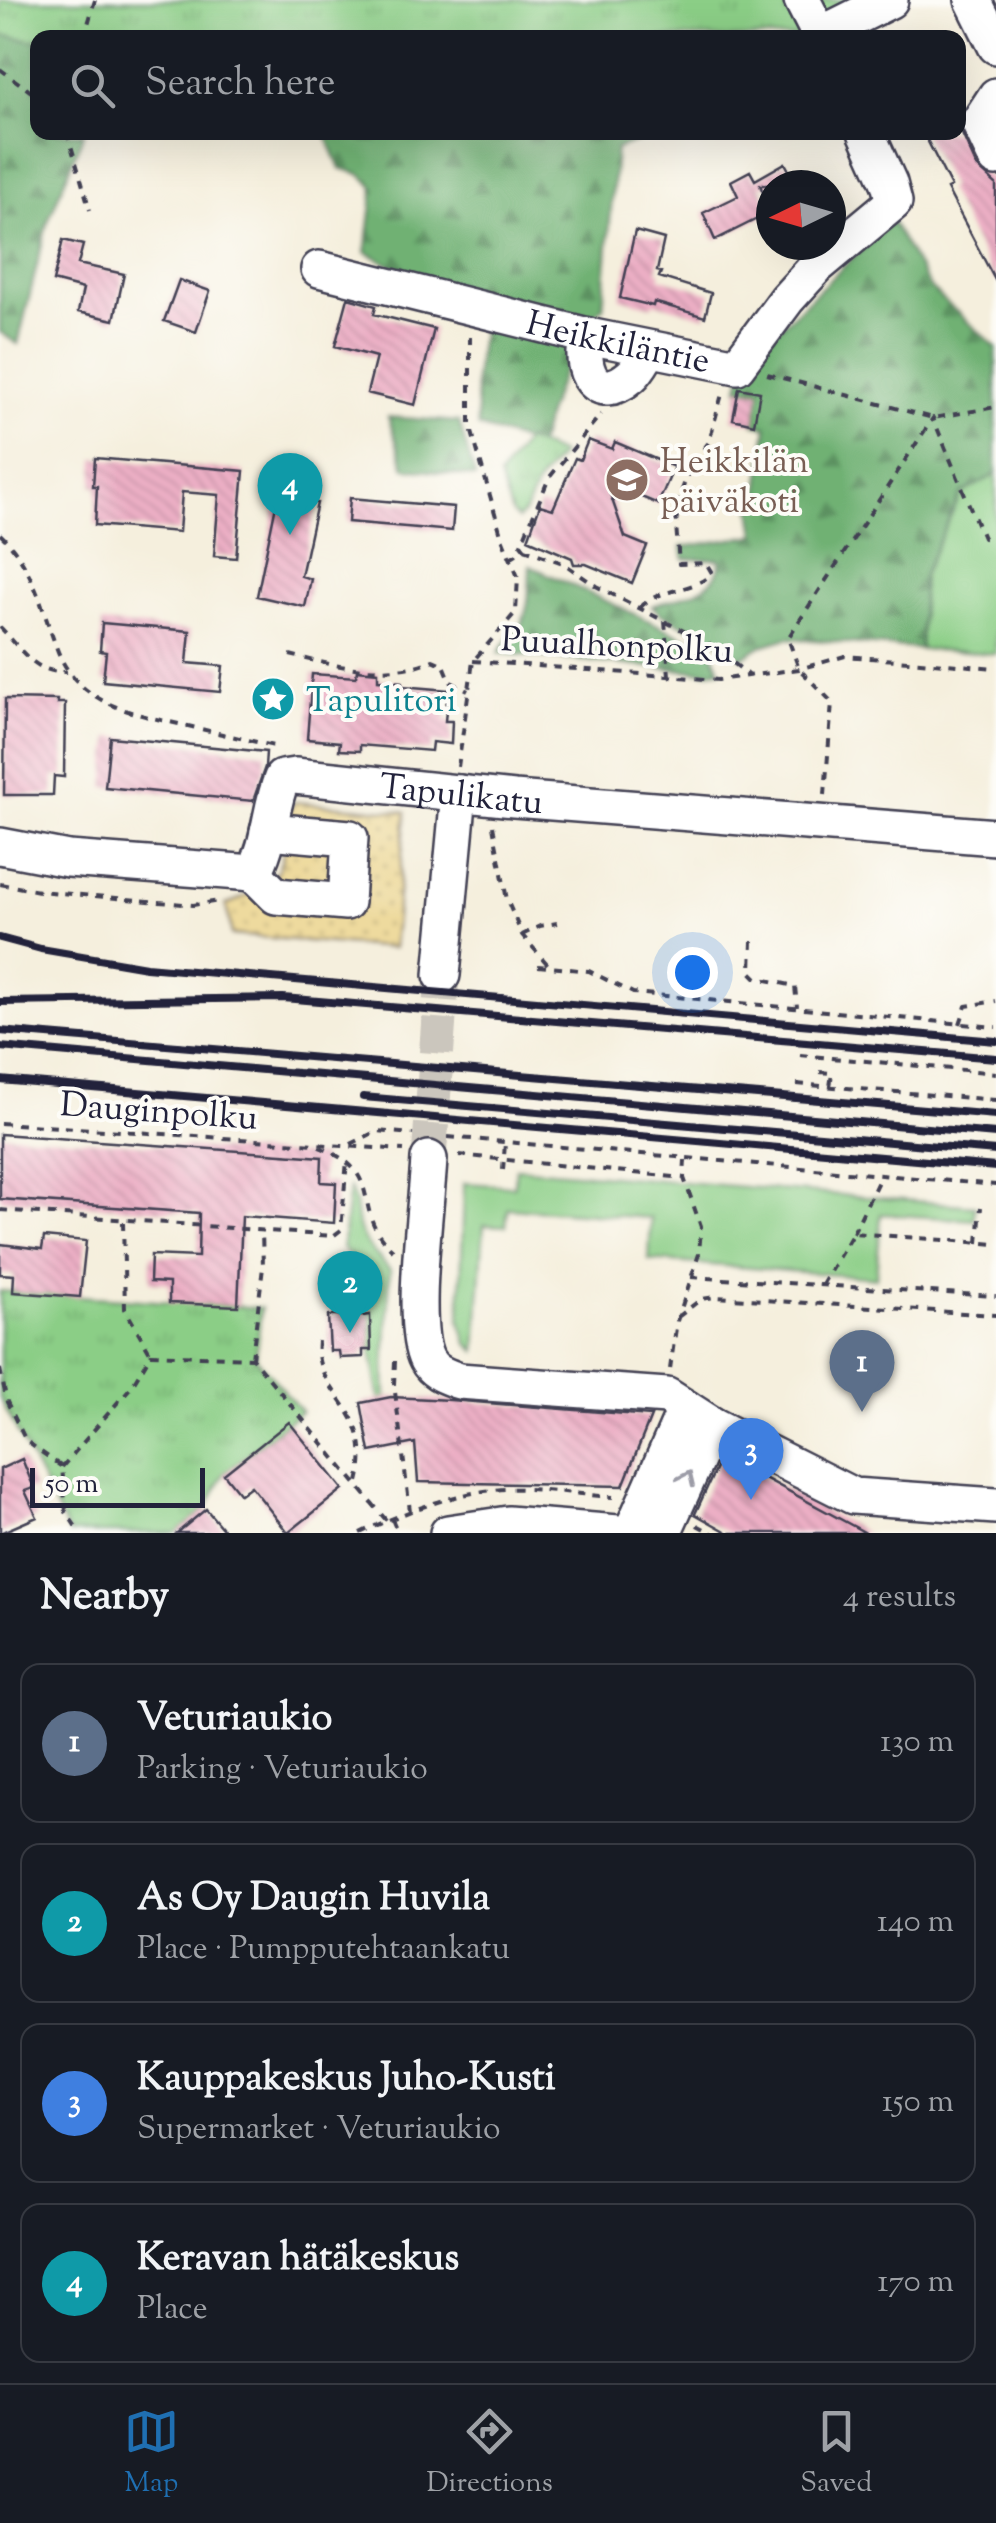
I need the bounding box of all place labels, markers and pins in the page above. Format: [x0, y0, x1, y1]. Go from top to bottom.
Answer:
place label: Heikkilän päiväkoti [660, 438, 809, 529]
pin: 4 [258, 452, 322, 535]
school or university icon: Heikkilän päiväkoti [604, 457, 650, 503]
place icon: Tapulitori [250, 676, 296, 722]
place label: Tapulitori [306, 677, 457, 728]
pin: 2 [318, 1250, 382, 1333]
pin: 1 [830, 1330, 894, 1412]
pin: 3 [718, 1418, 784, 1500]

